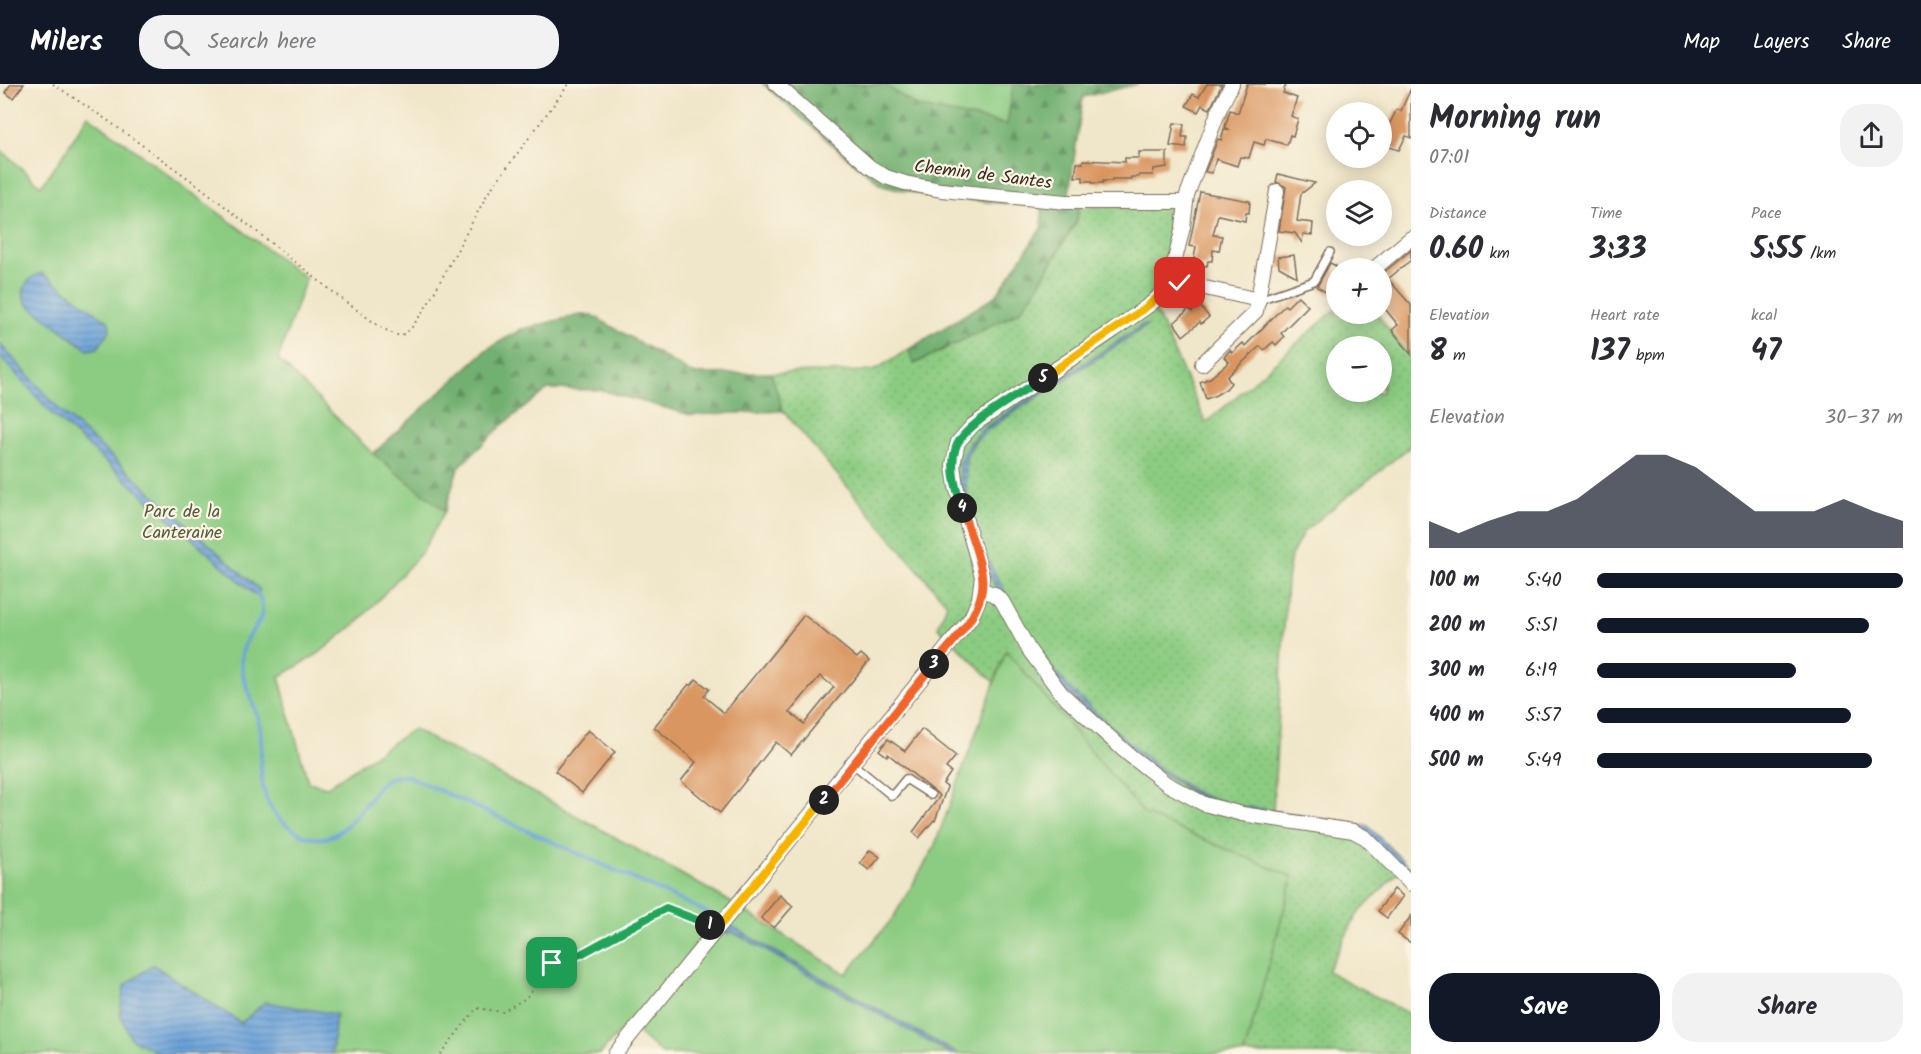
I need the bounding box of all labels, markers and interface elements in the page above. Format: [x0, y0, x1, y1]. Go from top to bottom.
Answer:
search box [139, 15, 559, 69]
text: Milers [30, 20, 103, 65]
text: Search here [208, 25, 316, 60]
icon: search [160, 26, 193, 59]
text: Map [1683, 26, 1720, 59]
text: Layers [1753, 26, 1809, 59]
text: Share [1842, 26, 1891, 59]
text: Morning run [1429, 93, 1601, 146]
map controls [1326, 102, 1392, 402]
button: locate [1326, 102, 1392, 168]
button: share [1840, 104, 1903, 167]
text: 07:01 [1429, 142, 1469, 174]
street label: Chemin de Santes [912, 153, 1054, 198]
button: layers [1326, 180, 1392, 246]
text: Distance [1429, 201, 1487, 226]
text: Time [1590, 201, 1622, 226]
text: Pace [1751, 201, 1782, 226]
text: 0.60 [1429, 226, 1483, 274]
text: 3:33 [1590, 226, 1647, 274]
text: 5:55 [1751, 226, 1804, 274]
text: km [1483, 241, 1510, 266]
text: /km [1804, 241, 1836, 266]
pin [1154, 257, 1205, 308]
button: + [1326, 258, 1392, 324]
icon: check [1163, 266, 1196, 299]
text: Elevation [1429, 303, 1490, 328]
text: Heart rate [1590, 303, 1660, 328]
text: kcal [1751, 303, 1777, 328]
text: 8 [1429, 328, 1447, 376]
text: 137 [1590, 328, 1630, 376]
text: 47 [1751, 328, 1782, 376]
button: − [1326, 336, 1392, 402]
text: m [1447, 343, 1466, 368]
text: bpm [1630, 343, 1665, 368]
pin: 5 [1028, 363, 1058, 393]
text: 5 [1039, 365, 1047, 390]
text: Elevation [1429, 402, 1505, 434]
text: 30–37 m [1825, 402, 1903, 434]
pin: 4 [947, 493, 977, 523]
text: 4 [958, 495, 966, 520]
park label: Parc de la Canteraine [142, 498, 222, 548]
text: 100 m [1429, 565, 1480, 597]
text: 5:40 [1525, 565, 1562, 597]
text: 200 m [1429, 610, 1485, 642]
text: 5:51 [1525, 610, 1558, 642]
pin: 3 [919, 649, 949, 679]
text: 3 [930, 651, 938, 676]
text: 300 m [1429, 655, 1485, 687]
text: 6:19 [1525, 655, 1557, 687]
text: 400 m [1429, 700, 1485, 732]
text: 5:57 [1525, 700, 1561, 732]
text: 500 m [1429, 745, 1484, 777]
text: 5:49 [1525, 745, 1561, 777]
pin: 2 [809, 785, 839, 815]
text: 2 [819, 787, 829, 812]
pin: 1 [695, 910, 725, 940]
text: 1 [708, 912, 712, 937]
pin [526, 937, 577, 988]
icon: arrive [535, 946, 568, 979]
button: Save [1429, 973, 1660, 1042]
button: Share [1672, 973, 1903, 1042]

